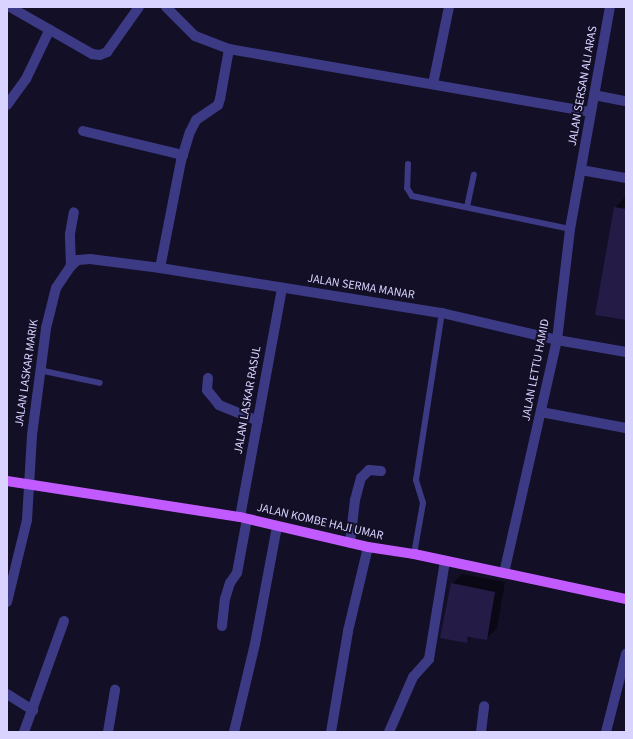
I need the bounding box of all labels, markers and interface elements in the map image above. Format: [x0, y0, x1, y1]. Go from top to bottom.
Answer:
street label: JALAN SERSAN ALI ARAS [565, 25, 601, 147]
street label: JALAN SERMA MANAR [306, 271, 416, 303]
street label: JALAN LASKAR MARIK [12, 318, 42, 428]
street label: JALAN LETTU HAMID [519, 318, 553, 422]
street label: JALAN LASKAR RASUL [231, 345, 265, 455]
street label: JALAN KOMBE HAJI UMAR [255, 500, 385, 544]

